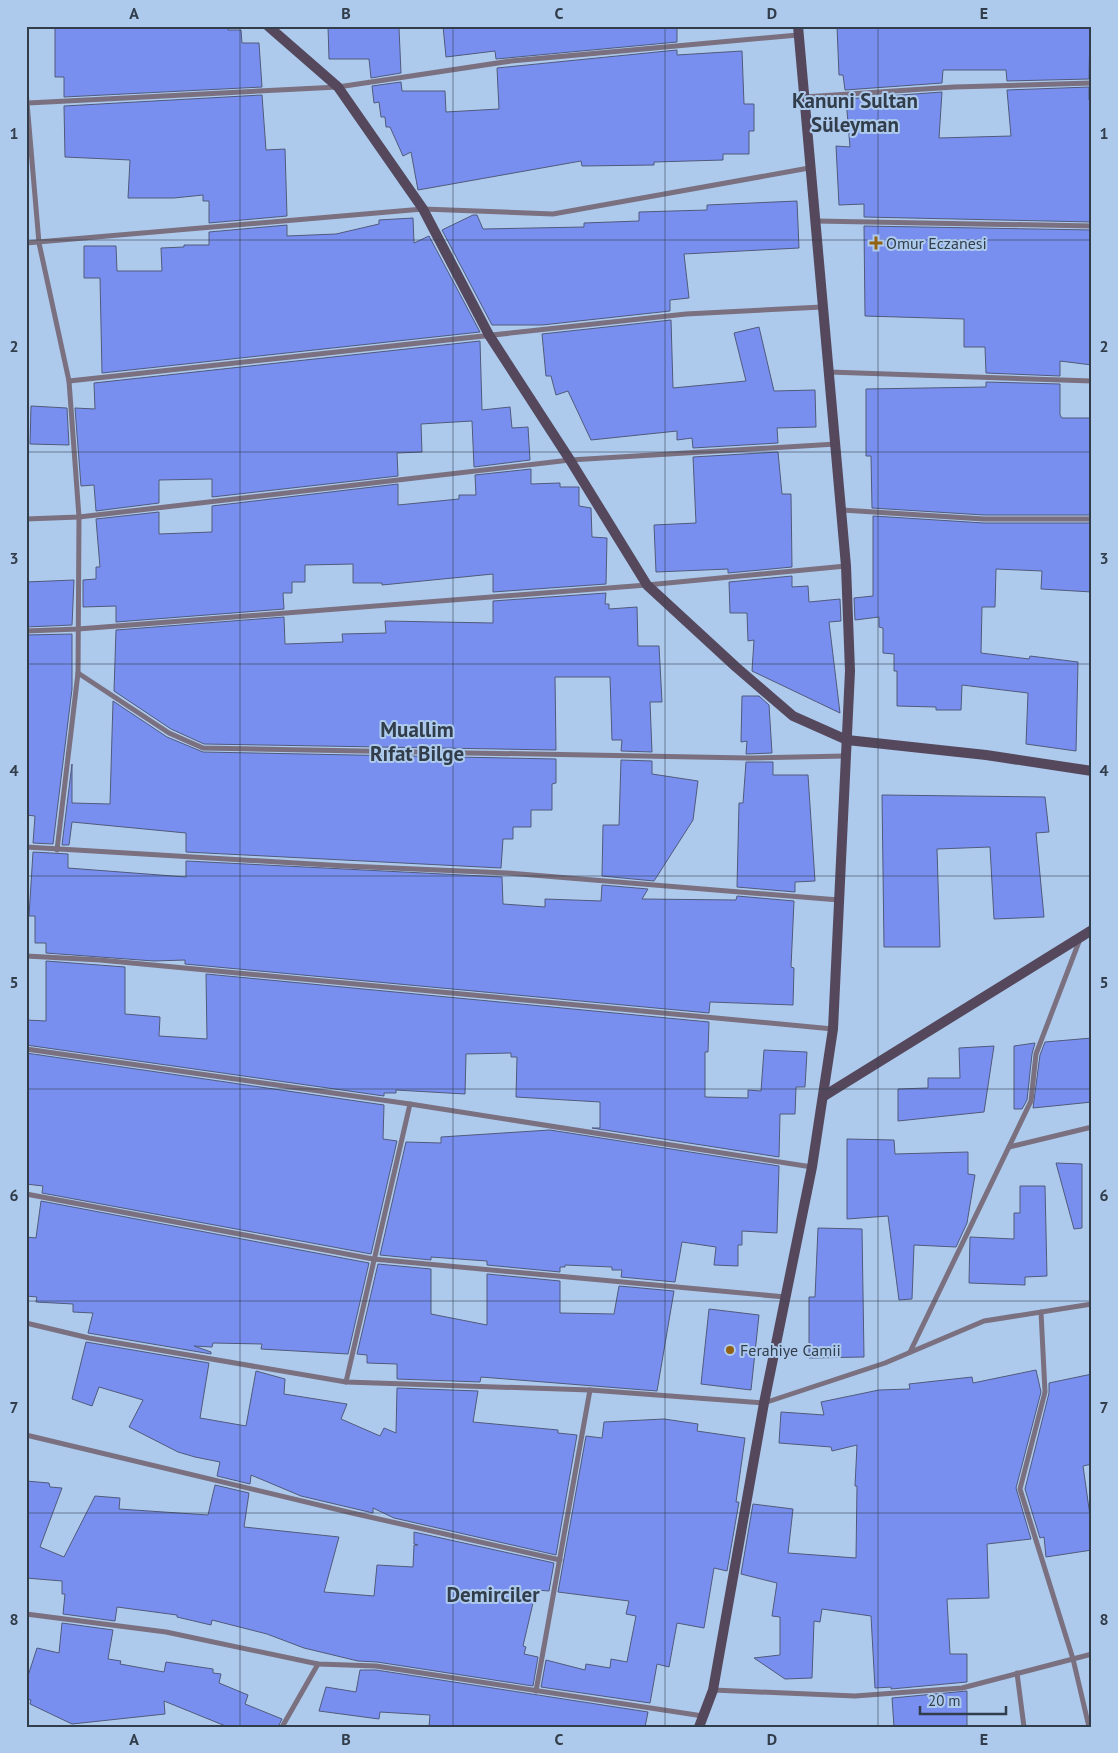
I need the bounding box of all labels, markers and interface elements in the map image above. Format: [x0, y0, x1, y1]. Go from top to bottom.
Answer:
text: A [129, 3, 139, 23]
text: B [341, 3, 351, 23]
text: C [555, 3, 564, 23]
text: D [767, 3, 777, 23]
text: E [980, 3, 988, 23]
district label: Kanuni Sultan Süleyman [792, 87, 918, 138]
text: 1 [9, 123, 19, 143]
text: 1 [1099, 123, 1109, 143]
place label: Omur Eczanesi [886, 233, 987, 253]
marker: Omur Eczanesi [870, 237, 882, 249]
text: 2 [9, 336, 19, 356]
text: 2 [1099, 336, 1109, 356]
text: 3 [9, 548, 19, 568]
text: 3 [1099, 548, 1109, 568]
district label: Muallim Rıfat Bilge [370, 716, 464, 767]
text: 4 [9, 760, 19, 780]
text: 4 [1099, 760, 1109, 780]
text: 5 [9, 972, 19, 992]
text: 5 [1099, 972, 1109, 992]
text: 6 [9, 1185, 19, 1205]
text: 6 [1099, 1185, 1109, 1205]
place label: Ferahiye Camii [740, 1340, 841, 1360]
marker: Ferahiye Camii [724, 1344, 736, 1356]
text: 7 [9, 1397, 19, 1417]
text: 7 [1099, 1397, 1109, 1417]
district label: Demirciler [446, 1581, 540, 1608]
text: 8 [9, 1609, 19, 1629]
text: 8 [1099, 1609, 1109, 1629]
scale bar [920, 1683, 1007, 1715]
text: 20 m [928, 1691, 961, 1710]
text: A [129, 1729, 139, 1749]
text: B [341, 1729, 351, 1749]
text: C [555, 1729, 564, 1749]
text: D [767, 1729, 777, 1749]
text: E [980, 1729, 988, 1749]

